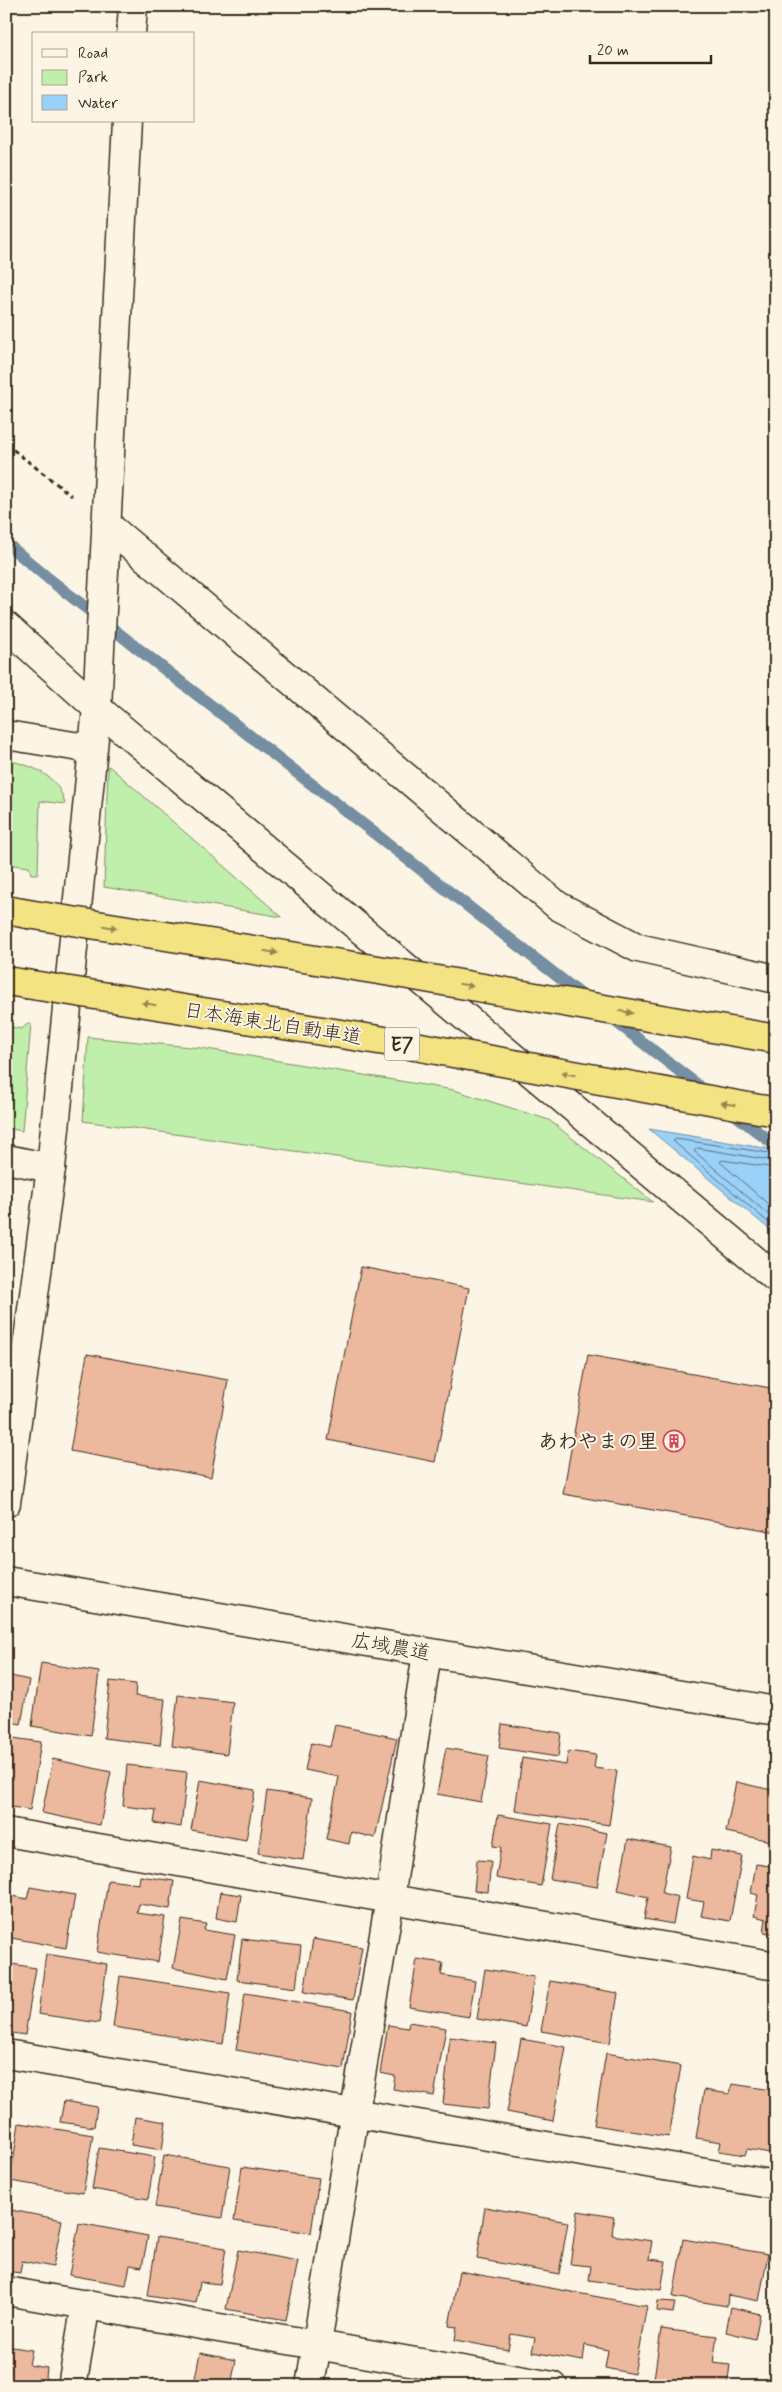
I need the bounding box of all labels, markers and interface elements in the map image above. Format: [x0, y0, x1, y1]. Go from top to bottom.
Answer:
legend [32, 32, 195, 122]
scale bar [590, 32, 711, 64]
text: 20 m [597, 41, 629, 61]
text: Road [78, 44, 108, 64]
text: Park [78, 68, 108, 88]
text: Water [78, 94, 118, 114]
one-way arrow [103, 923, 119, 931]
one-way arrow [263, 949, 279, 957]
one-way arrow [458, 981, 474, 989]
street label: 日本海東北自動車道 [182, 997, 364, 1052]
one-way arrow [141, 999, 157, 1007]
one-way arrow [618, 1009, 634, 1017]
road number: E7 [384, 1028, 420, 1060]
one-way arrow [560, 1070, 576, 1078]
one-way arrow [719, 1099, 735, 1107]
place label: あわやまの里 [538, 1429, 658, 1456]
building icon: あわやまの里 [662, 1429, 686, 1453]
street label: 広域農道 [349, 1627, 432, 1668]

